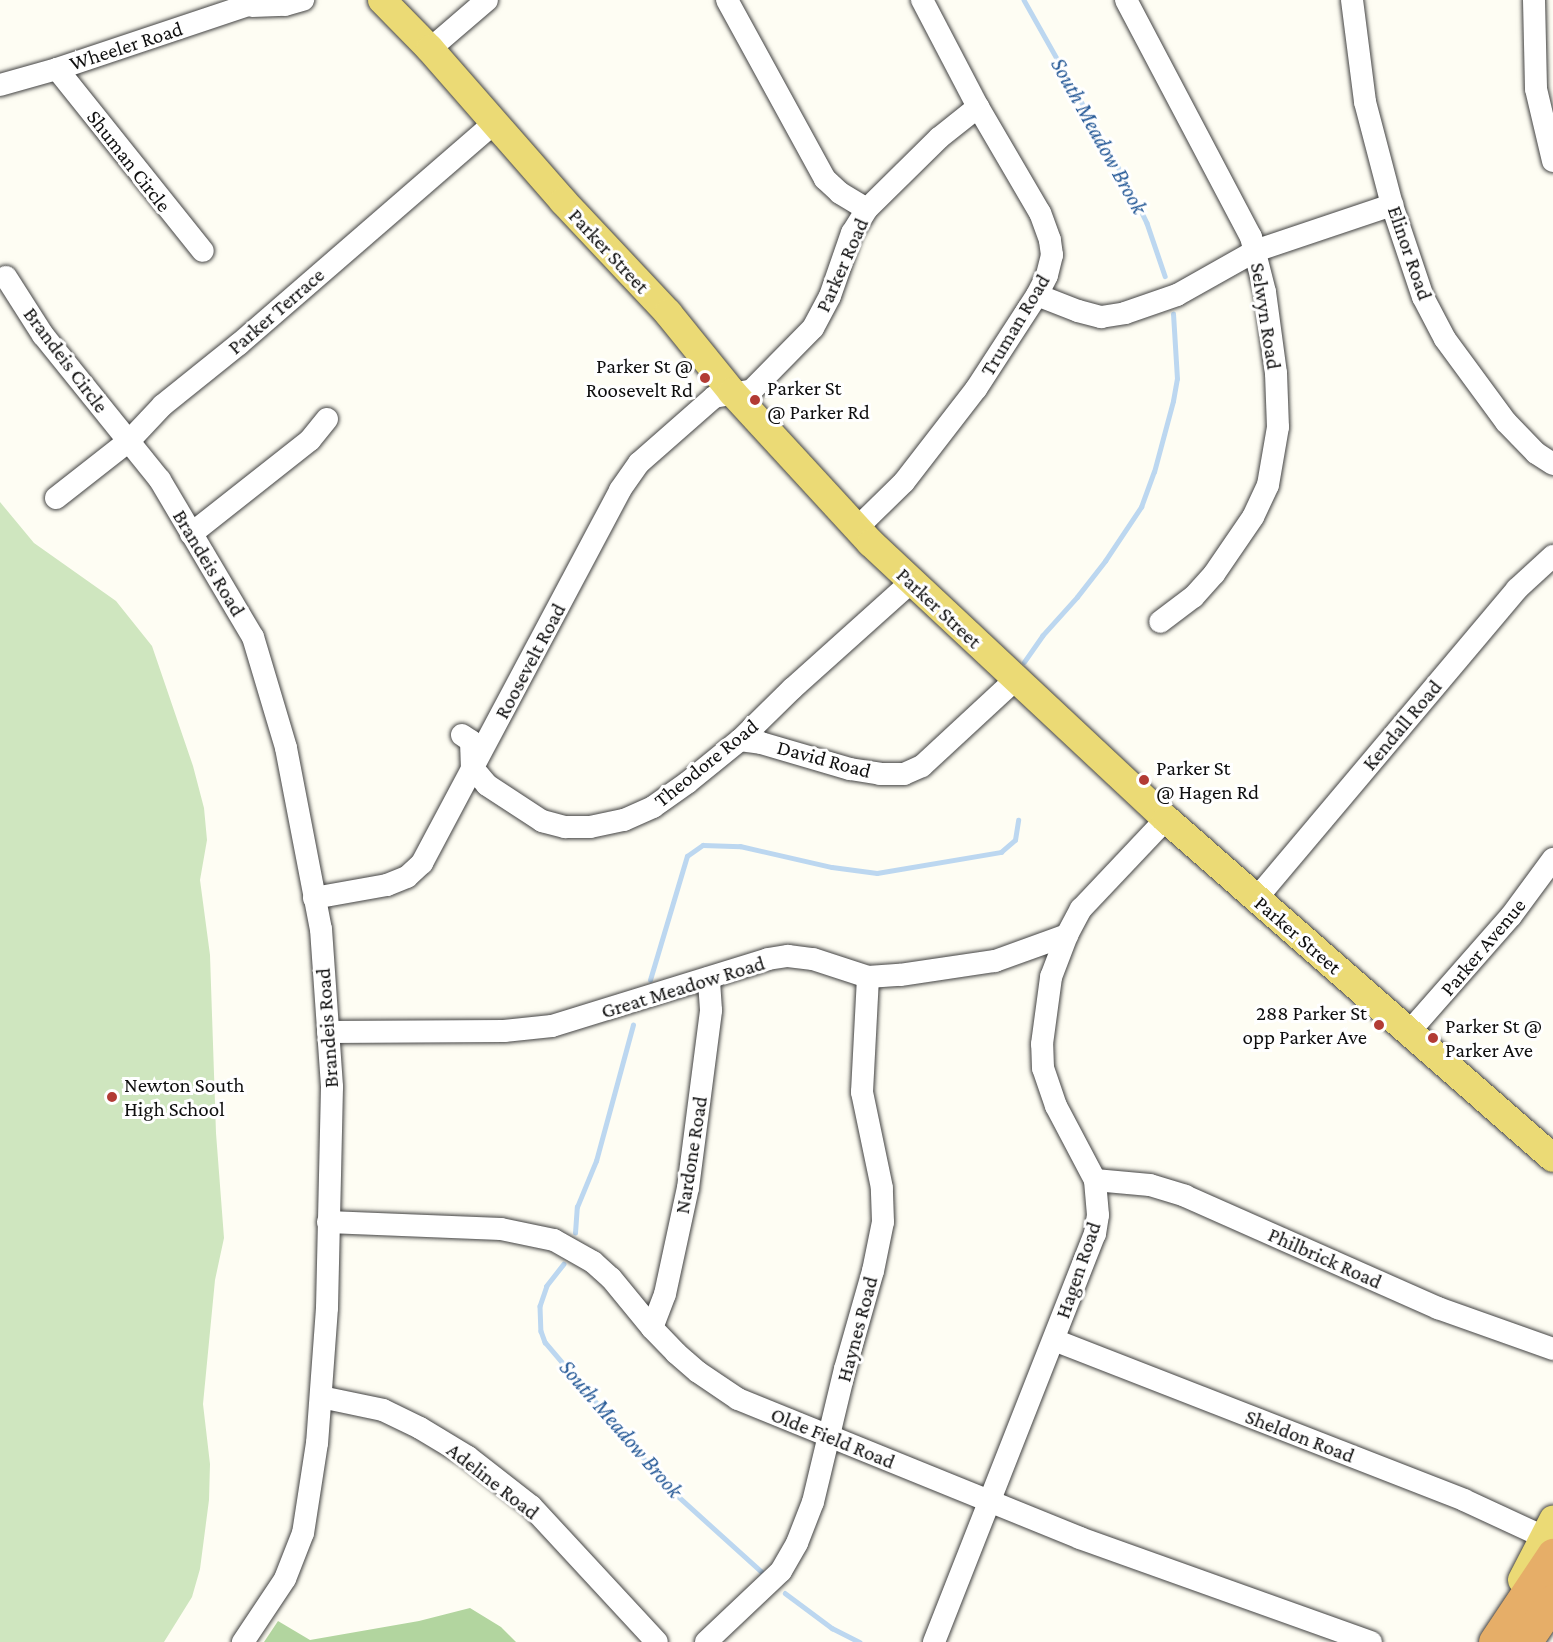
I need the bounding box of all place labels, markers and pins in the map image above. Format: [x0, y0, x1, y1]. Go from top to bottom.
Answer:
place label: Parker St @ Roosevelt Rd [586, 353, 693, 403]
marker: Parker St @ Roosevelt Rd [698, 371, 712, 385]
place label: Parker St @ Parker Rd [767, 375, 870, 425]
marker: Parker St @ Parker Rd [748, 393, 762, 407]
place label: Parker St @ Hagen Rd [1156, 755, 1259, 805]
marker: Parker St @ Hagen Rd [1137, 773, 1151, 787]
place label: 288 Parker St opp Parker Ave [1243, 1000, 1367, 1050]
place label: Parker St @ Parker Ave [1445, 1013, 1542, 1063]
marker: 288 Parker St opp Parker Ave [1372, 1018, 1386, 1032]
marker: Parker St @ Parker Ave [1426, 1031, 1440, 1045]
place label: Newton South High School [124, 1072, 244, 1122]
marker: Newton South High School [105, 1090, 119, 1104]

